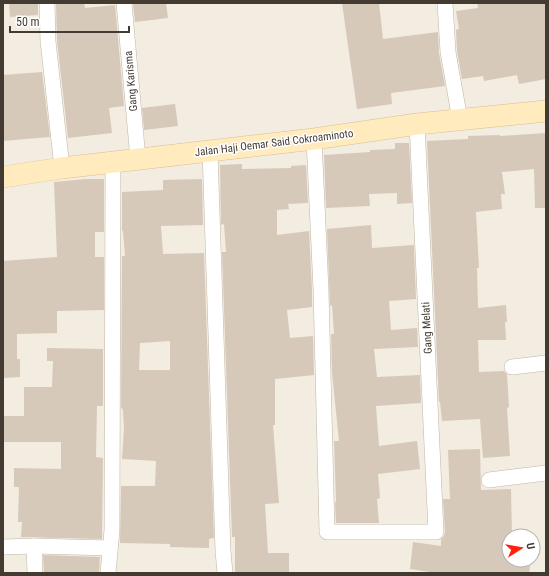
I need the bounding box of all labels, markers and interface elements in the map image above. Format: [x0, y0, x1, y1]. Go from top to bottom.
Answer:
scale bar [10, 8, 129, 34]
text: 50 m [16, 15, 40, 29]
street label: Gang Karisma [122, 50, 140, 112]
street label: Jalan Haji Oemar Said Cokroaminoto [194, 127, 354, 159]
street label: Gang Melati [419, 302, 435, 354]
north arrow [501, 528, 541, 568]
text: U [523, 542, 537, 550]

